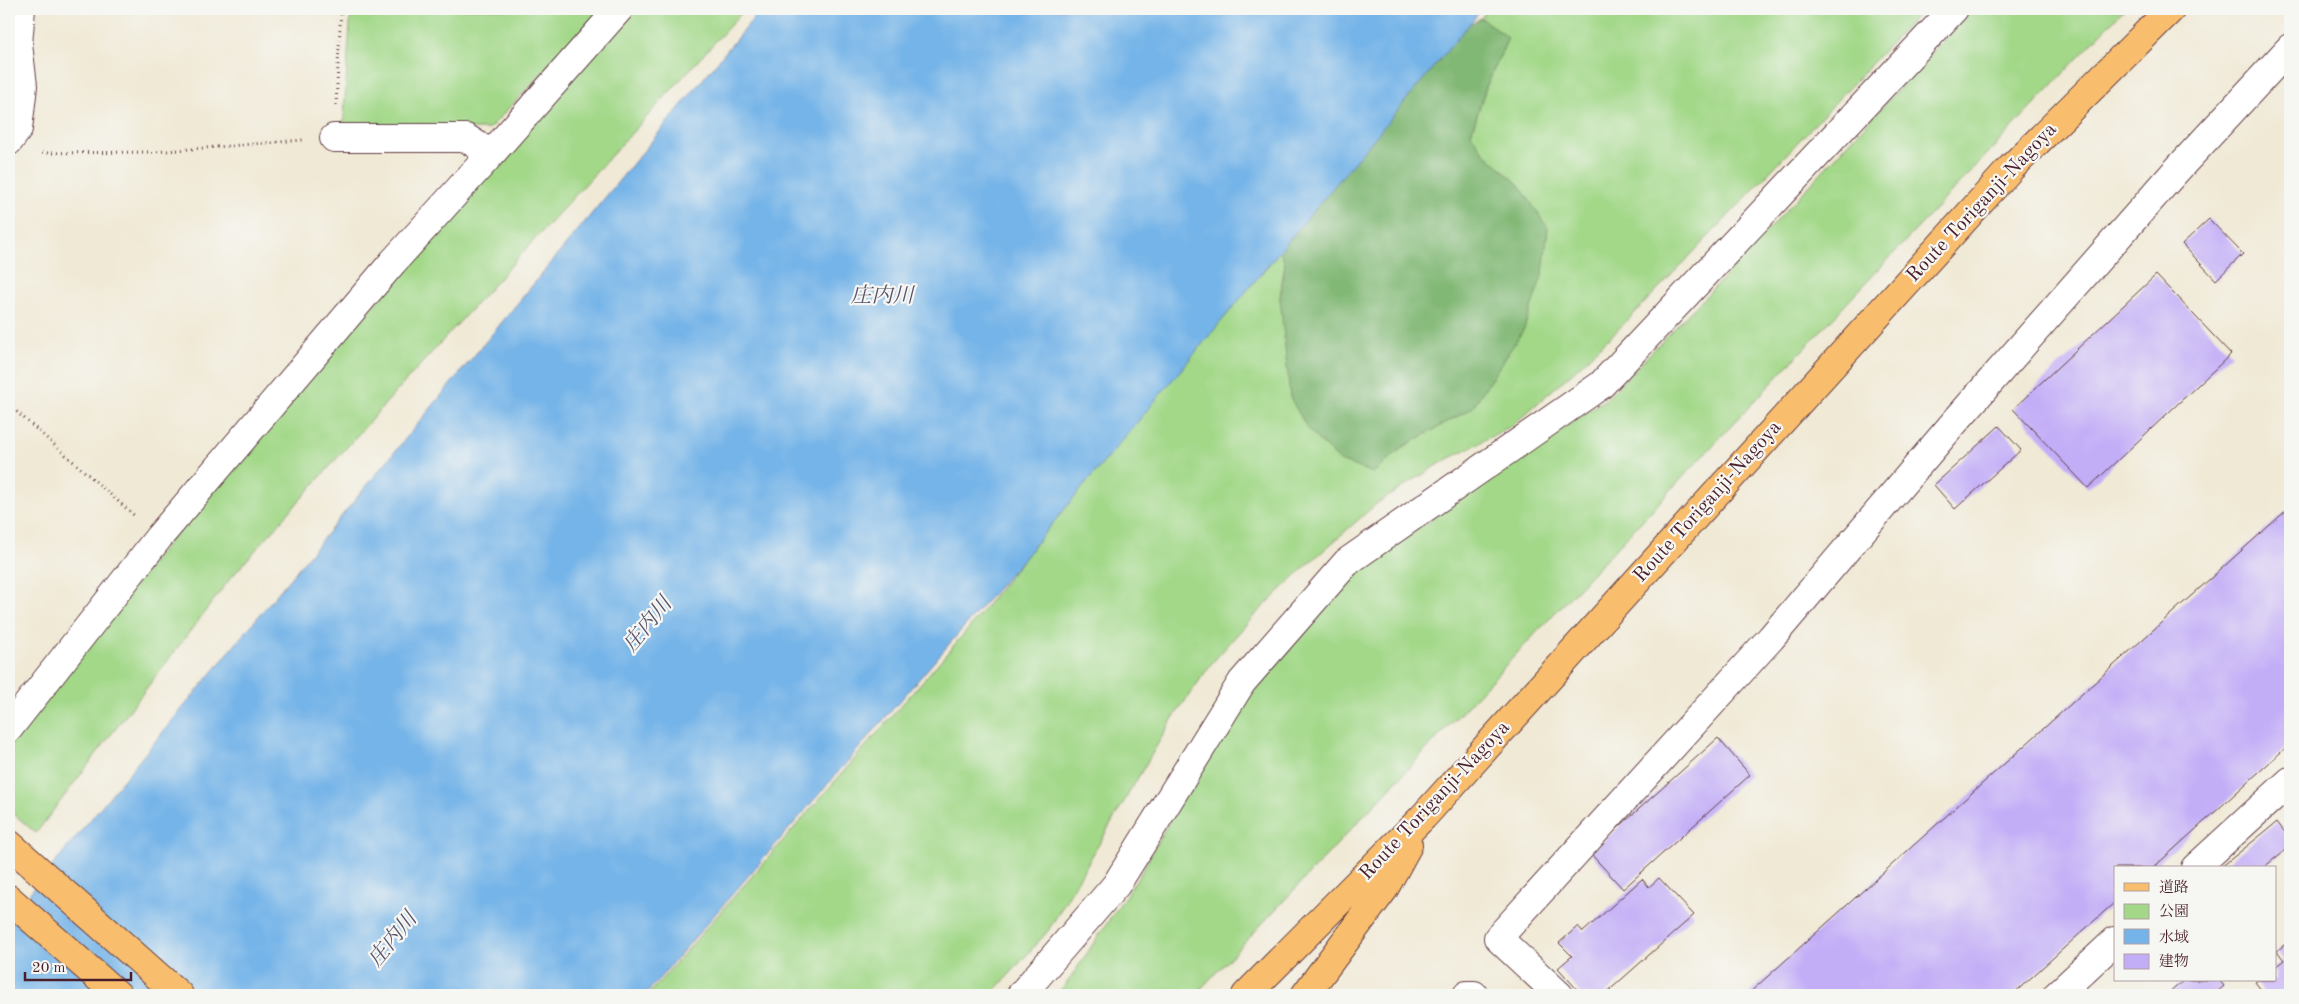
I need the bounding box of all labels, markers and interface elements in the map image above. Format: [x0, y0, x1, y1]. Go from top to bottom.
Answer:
street label: Route Toriganji-Nagoya [1903, 119, 2061, 286]
water label: 庄内川 [851, 284, 915, 307]
street label: Route Toriganji-Nagoya [1630, 417, 1786, 587]
water label: 庄内川 [618, 591, 677, 656]
street label: Route Toriganji-Nagoya [1356, 717, 1514, 884]
legend [2114, 866, 2276, 982]
text: 道路 [2159, 879, 2189, 896]
text: 公園 [2159, 903, 2189, 920]
water label: 庄内川 [363, 906, 422, 971]
text: 水域 [2159, 929, 2189, 946]
scale bar [25, 949, 131, 981]
text: 建物 [2159, 953, 2189, 970]
text: 20 m [32, 961, 66, 976]

